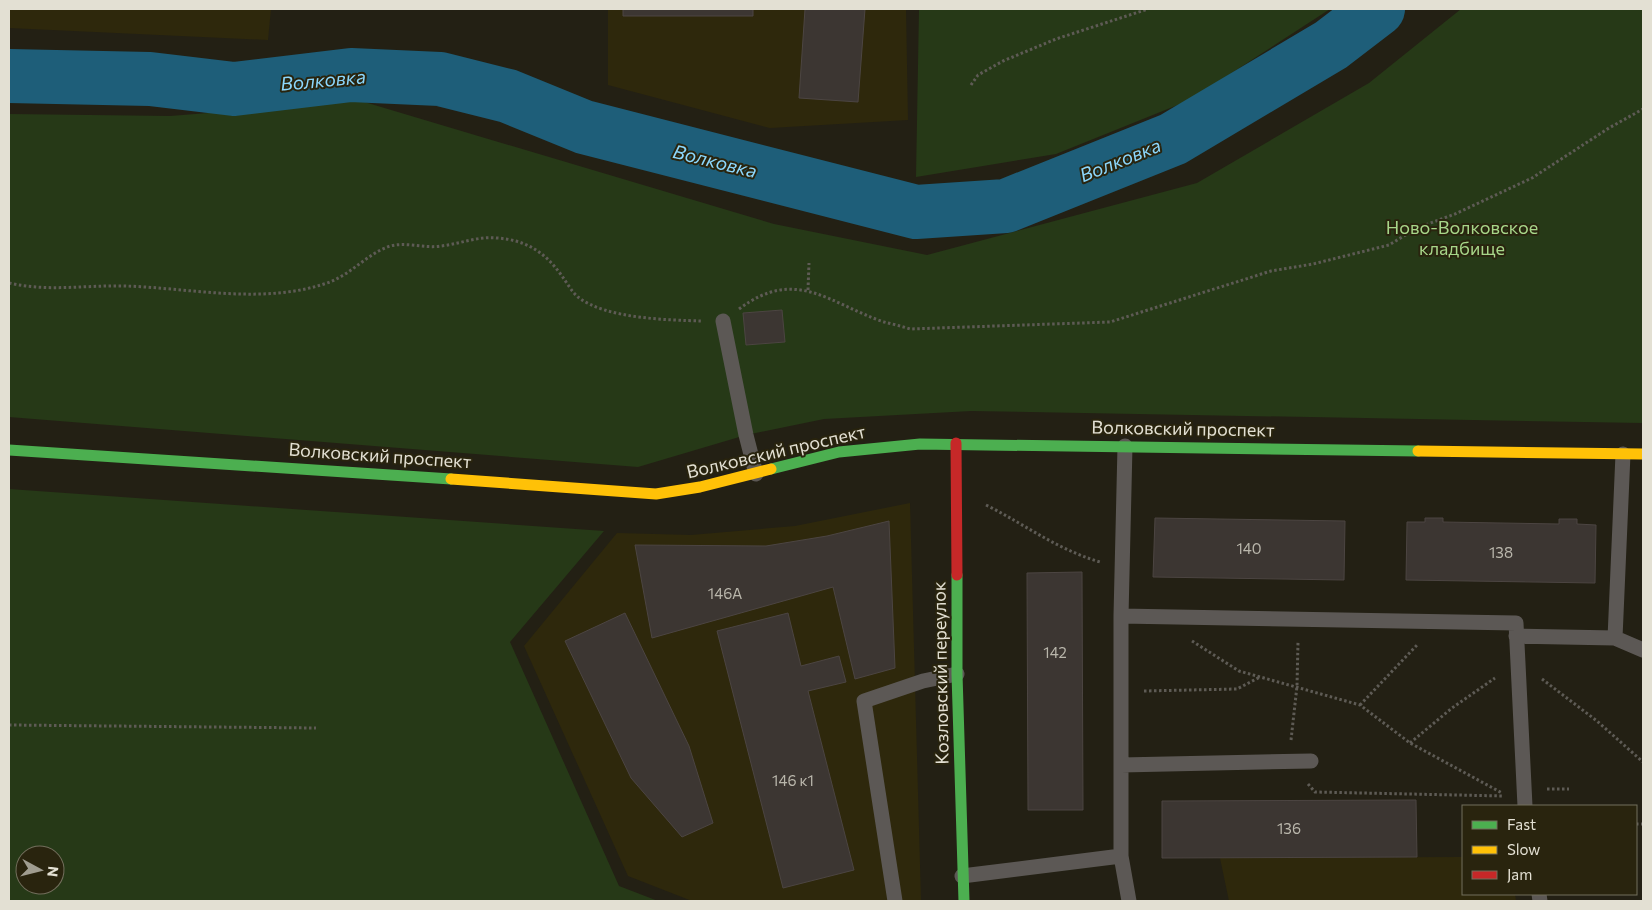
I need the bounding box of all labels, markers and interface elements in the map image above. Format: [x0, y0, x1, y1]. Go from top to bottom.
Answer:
water label: Волковка [279, 64, 367, 95]
water label: Волковка [1076, 133, 1164, 186]
water label: Волковка [671, 139, 760, 182]
park label: Ново-Волковское кладбище [1386, 216, 1538, 259]
street label: Волковский проспект [1091, 415, 1275, 441]
street label: Волковский проспект [684, 420, 868, 482]
street label: Волковский проспект [288, 438, 473, 472]
house number: 140 [1236, 539, 1262, 557]
house number: 138 [1489, 543, 1513, 561]
street label: Козловский переулок [927, 581, 953, 765]
house number: 146А [708, 584, 742, 602]
house number: 142 [1043, 643, 1067, 661]
house number: 146 к1 [772, 771, 814, 789]
legend [1462, 805, 1637, 895]
text: Fast [1507, 815, 1536, 833]
house number: 136 [1277, 819, 1301, 837]
text: Slow [1507, 840, 1540, 858]
north arrow [15, 845, 65, 895]
text: N [44, 865, 62, 878]
text: Jam [1507, 865, 1532, 883]

